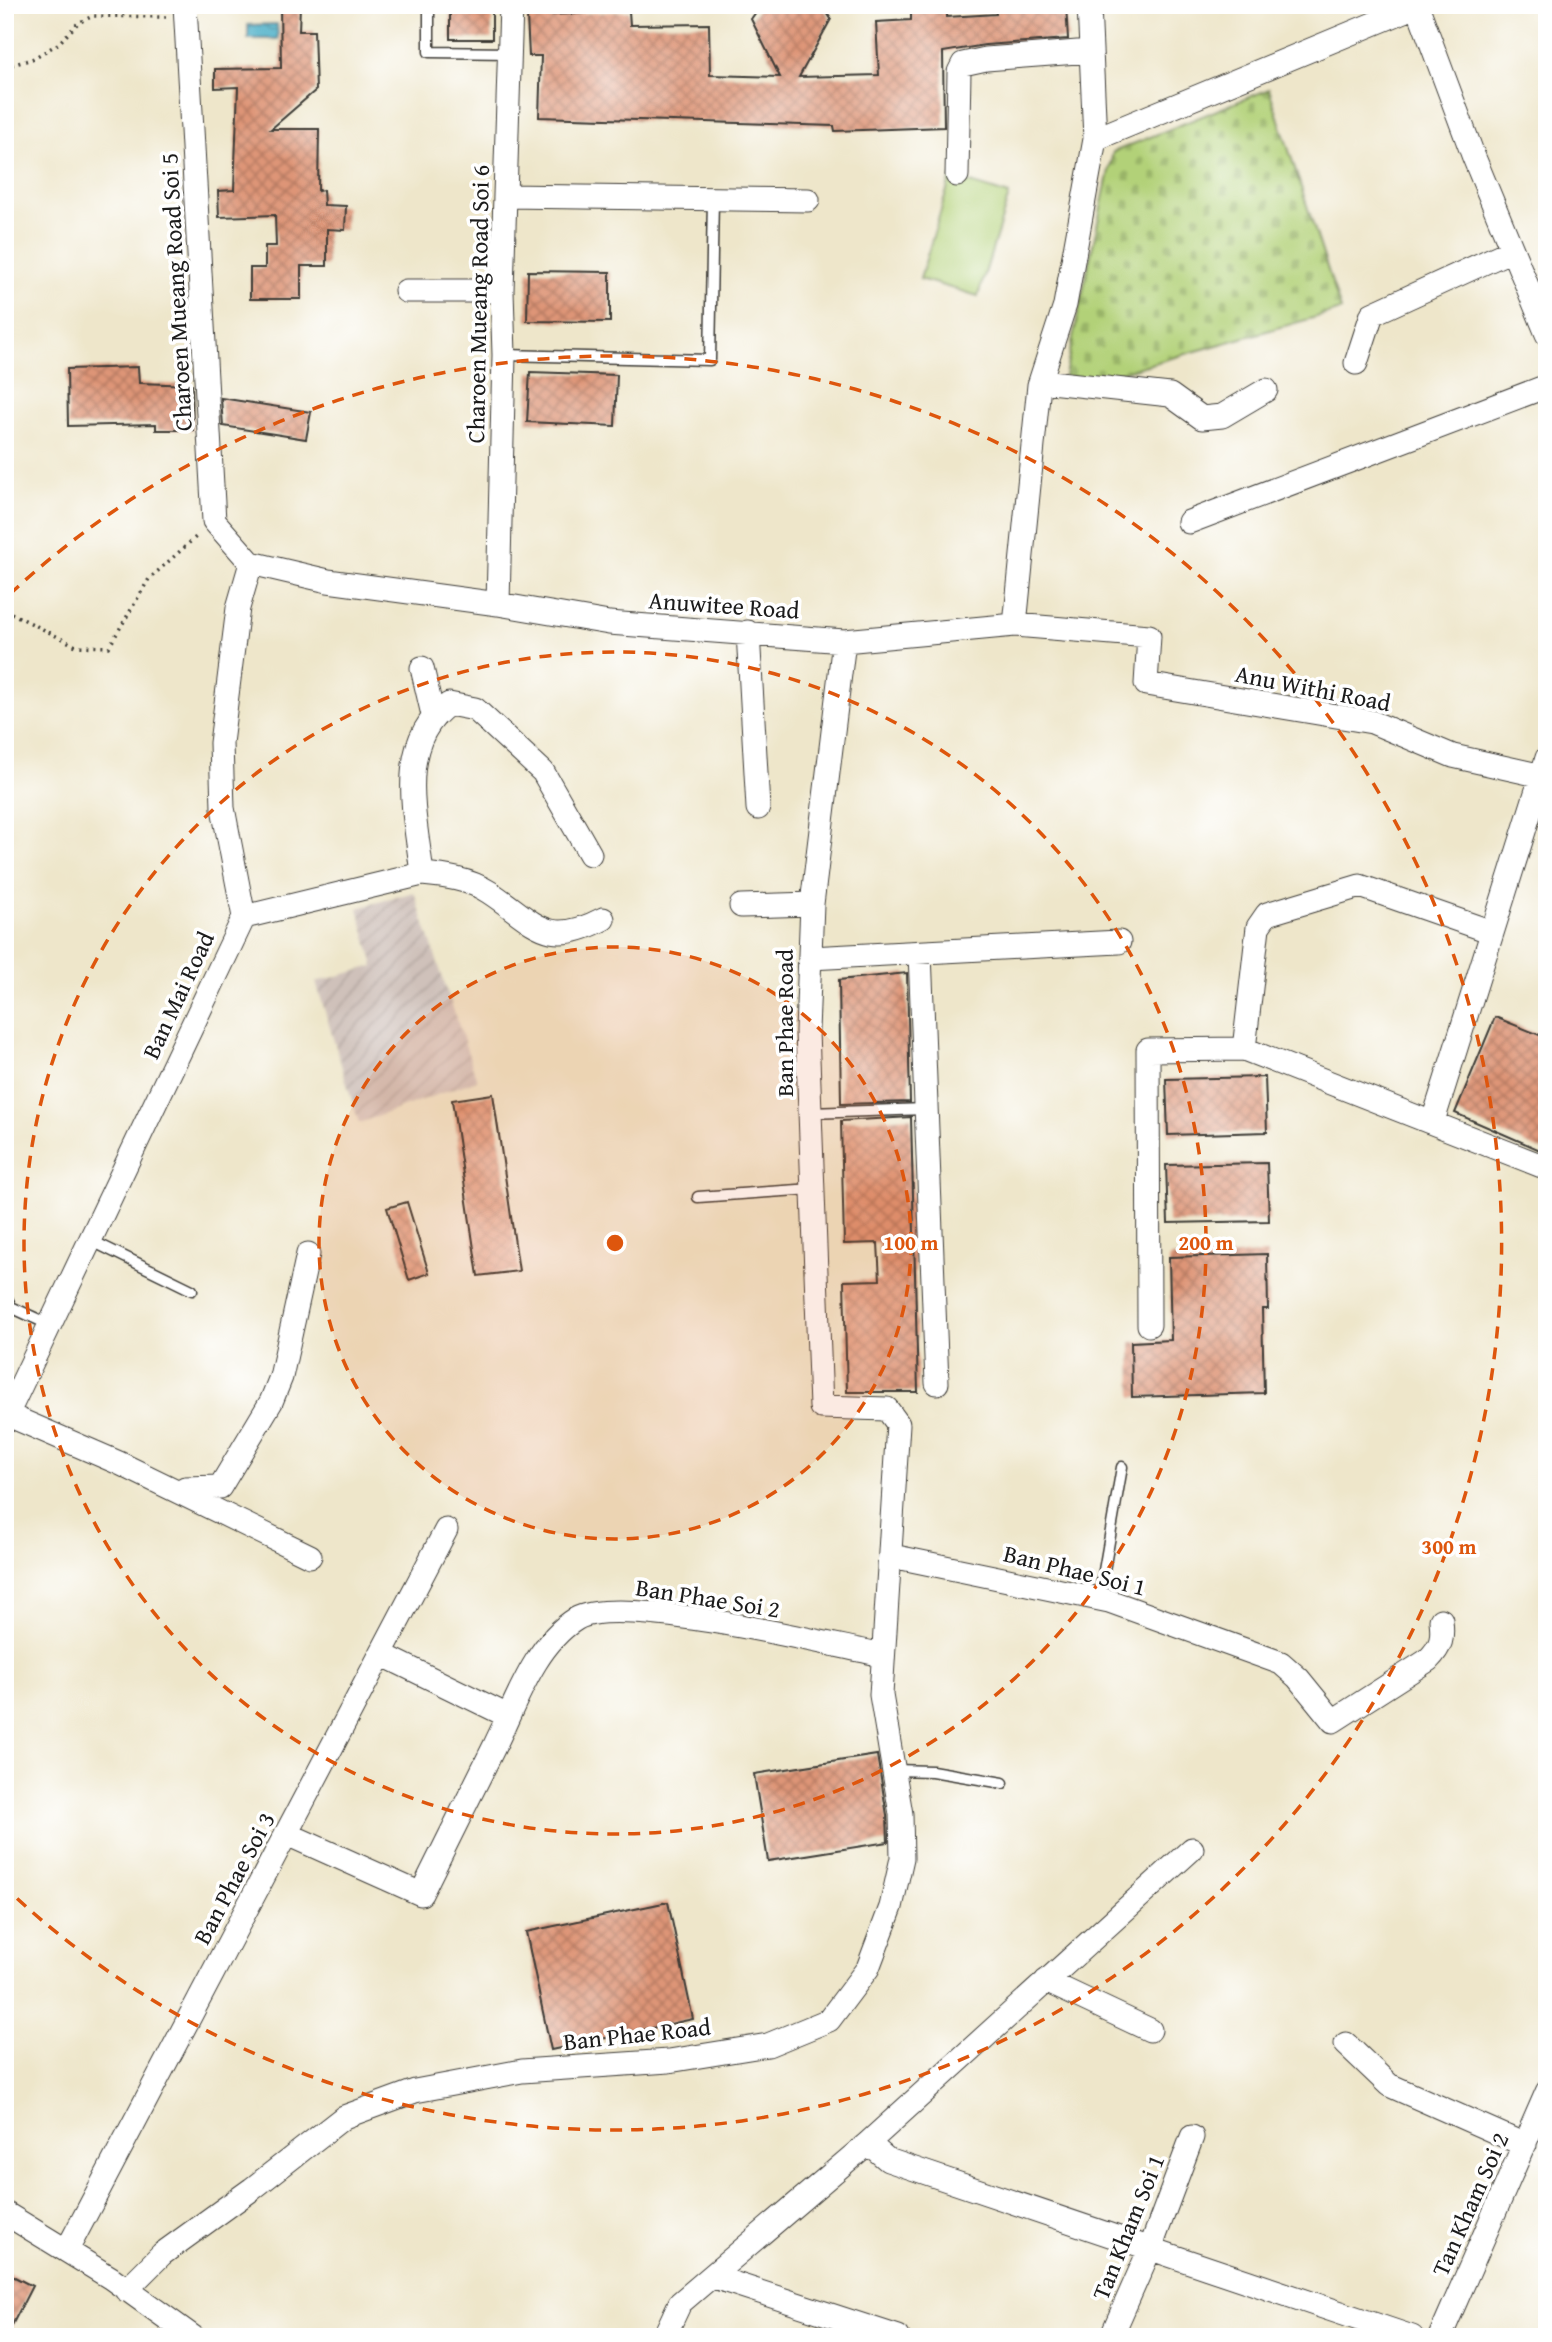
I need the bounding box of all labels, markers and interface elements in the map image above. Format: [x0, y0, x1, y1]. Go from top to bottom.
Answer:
street label: Charoen Mueang Road Soi 5 [151, 152, 201, 432]
street label: Charoen Mueang Road Soi 6 [458, 164, 498, 444]
street label: Anuwitee Road [647, 582, 801, 628]
street label: Anu Withi Road [1232, 656, 1394, 720]
street label: Ban Mai Road [133, 925, 223, 1064]
street label: Ban Phae Road [767, 949, 802, 1097]
text: 100 m [883, 1227, 939, 1258]
text: 200 m [1178, 1227, 1234, 1258]
centre of rings [603, 1231, 627, 1255]
text: 300 m [1421, 1531, 1477, 1562]
street label: Ban Phae Soi 1 [1000, 1535, 1150, 1605]
street label: Ban Phae Soi 2 [633, 1569, 783, 1627]
street label: Ban Phae Soi 3 [184, 1806, 284, 1950]
street label: Ban Phae Road [561, 2009, 713, 2059]
street label: Tan Kham Soi 2 [1423, 2127, 1517, 2281]
street label: Tan Kham Soi 1 [1083, 2149, 1173, 2305]

